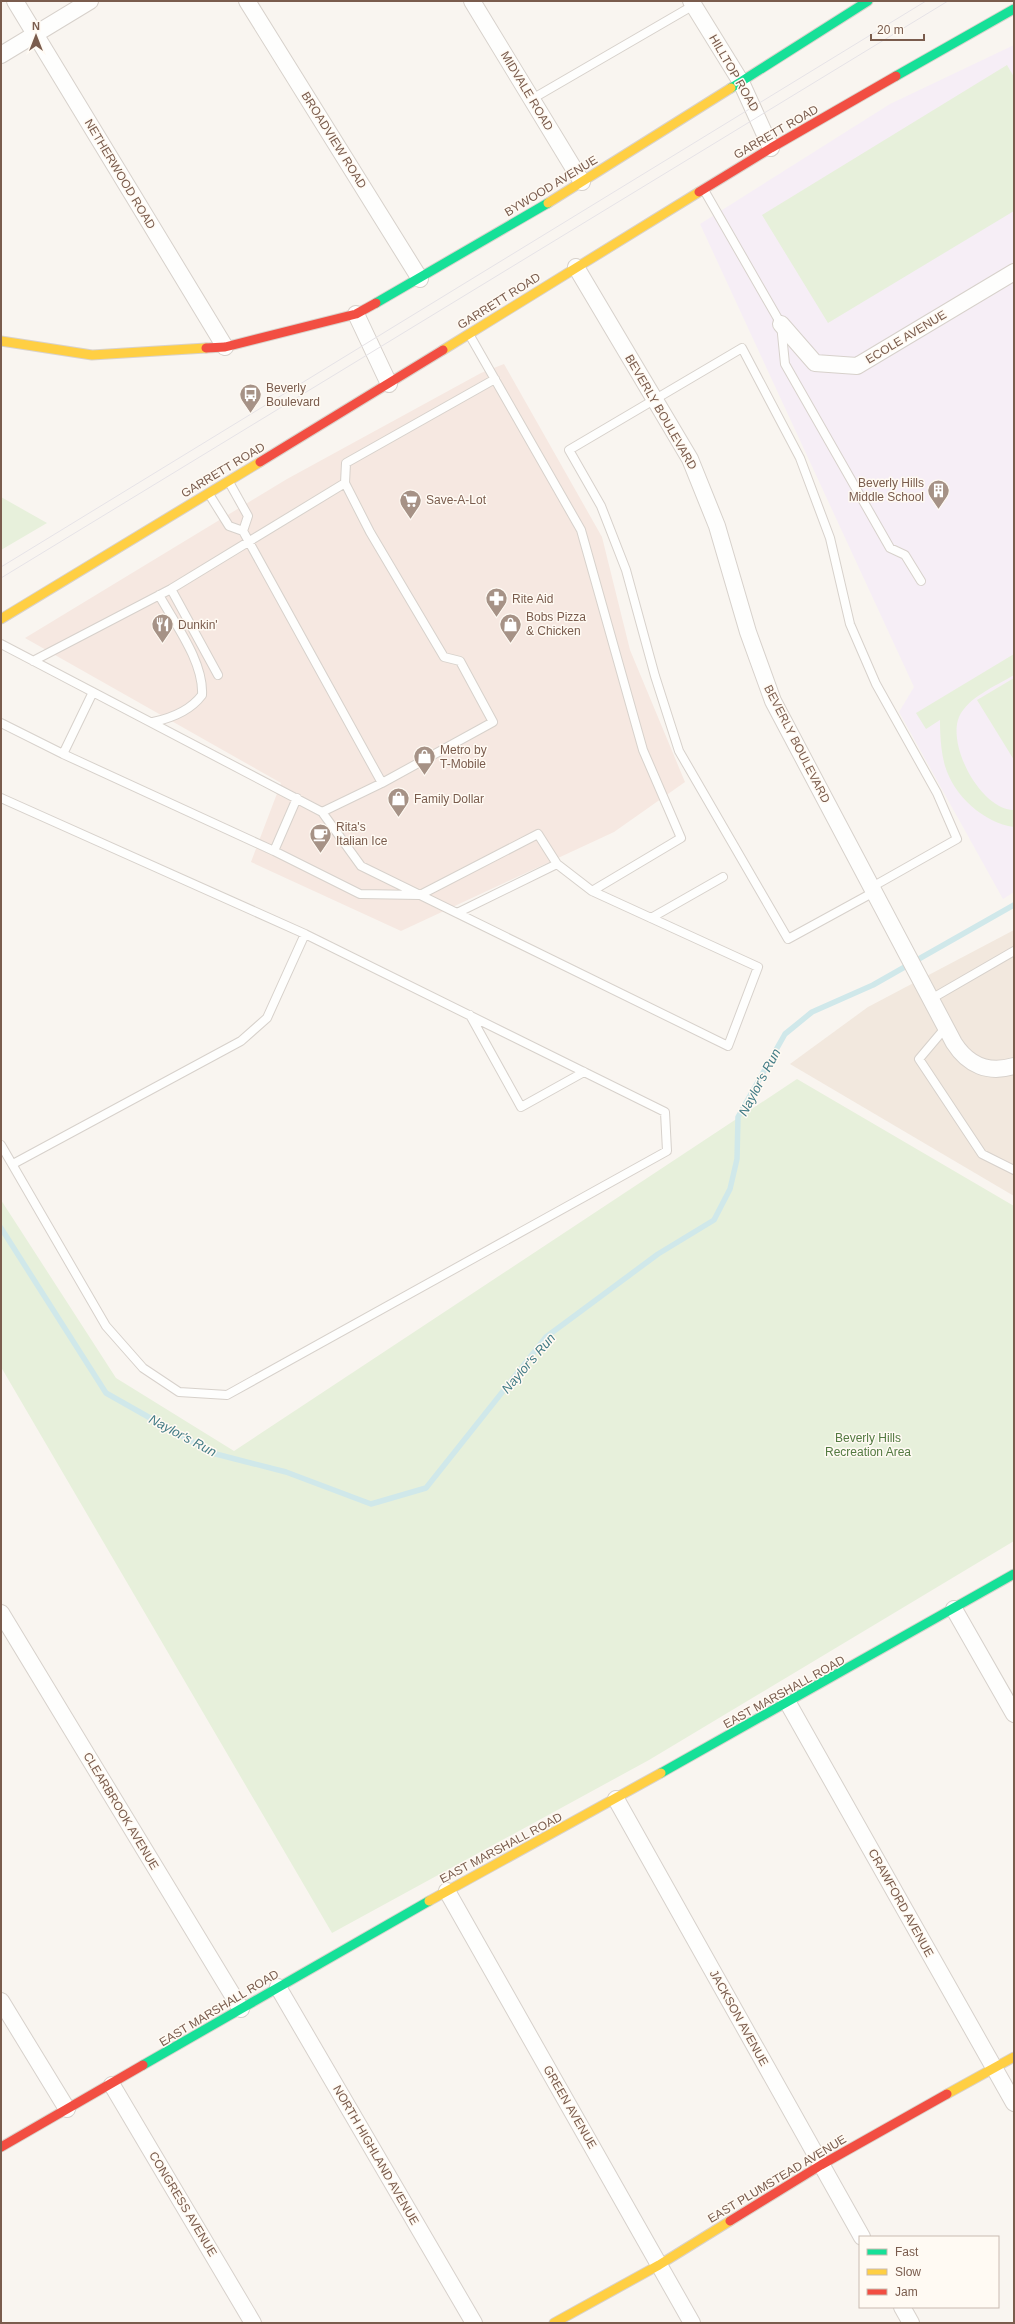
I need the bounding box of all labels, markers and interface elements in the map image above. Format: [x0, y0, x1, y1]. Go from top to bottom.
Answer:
north arrow [16, 16, 56, 56]
scale bar [871, 16, 924, 42]
text: N [32, 20, 40, 32]
text: 20 m [877, 23, 904, 37]
street label: HILLTOP ROAD [706, 32, 762, 114]
street label: MIDVALE ROAD [498, 49, 556, 133]
street label: BROADVIEW ROAD [299, 89, 370, 191]
street label: GARRETT ROAD [731, 102, 821, 162]
street label: NETHERWOOD ROAD [82, 116, 159, 232]
street label: BYWOOD AVENUE [502, 153, 600, 219]
street label: GARRETT ROAD [455, 270, 543, 332]
street label: ECOLE AVENUE [863, 307, 949, 367]
street label: BEVERLY BOULEVARD [622, 352, 700, 472]
place label: Beverly Boulevard [266, 381, 320, 409]
bus stop icon: Beverly Boulevard [238, 382, 264, 415]
street label: GARRETT ROAD [179, 439, 268, 500]
place label: Beverly Hills Middle School [849, 476, 924, 504]
building icon: Beverly Hills Middle School [926, 477, 952, 510]
supermarket icon: Save-A-Lot [398, 487, 424, 520]
place label: Save-A-Lot [426, 493, 487, 507]
pharmacy icon: Rite Aid [483, 586, 509, 619]
place label: Rite Aid [512, 592, 553, 606]
place label: Bobs Pizza & Chicken [526, 610, 586, 638]
shop icon: Bobs Pizza & Chicken [498, 611, 524, 644]
restaurant icon: Dunkin' [149, 612, 175, 645]
place label: Dunkin' [178, 618, 218, 632]
street label: BEVERLY BOULEVARD [761, 683, 833, 806]
place label: Metro by T-Mobile [440, 743, 487, 771]
shop icon: Metro by T-Mobile [411, 744, 437, 777]
shop icon: Family Dollar [386, 786, 412, 819]
place label: Family Dollar [414, 792, 484, 806]
place label: Rita's Italian Ice [336, 820, 388, 848]
cafe icon: Rita's Italian Ice [307, 821, 333, 854]
water label: Naylor's Run [735, 1046, 783, 1118]
water label: Naylor's Run [498, 1330, 558, 1396]
water label: Naylor's Run [147, 1411, 219, 1459]
park label: Beverly Hills Recreation Area [825, 1431, 911, 1459]
street label: EAST MARSHALL ROAD [721, 1653, 847, 1731]
street label: CLEARBROOK AVENUE [80, 1750, 162, 1872]
street label: EAST MARSHALL ROAD [437, 1810, 565, 1886]
street label: CRAWFORD AVENUE [865, 1847, 937, 1959]
street label: EAST MARSHALL ROAD [157, 1967, 281, 2049]
street label: JACKSON AVENUE [707, 1967, 771, 2069]
street label: GREEN AVENUE [540, 2063, 600, 2151]
street label: NORTH HIGHLAND AVENUE [330, 2083, 422, 2227]
street label: EAST PLUMSTEAD AVENUE [705, 2132, 849, 2226]
street label: CONGRESS AVENUE [146, 2149, 220, 2259]
legend [859, 2236, 999, 2308]
text: Fast [895, 2245, 919, 2259]
text: Slow [895, 2265, 921, 2279]
text: Jam [895, 2285, 918, 2299]

